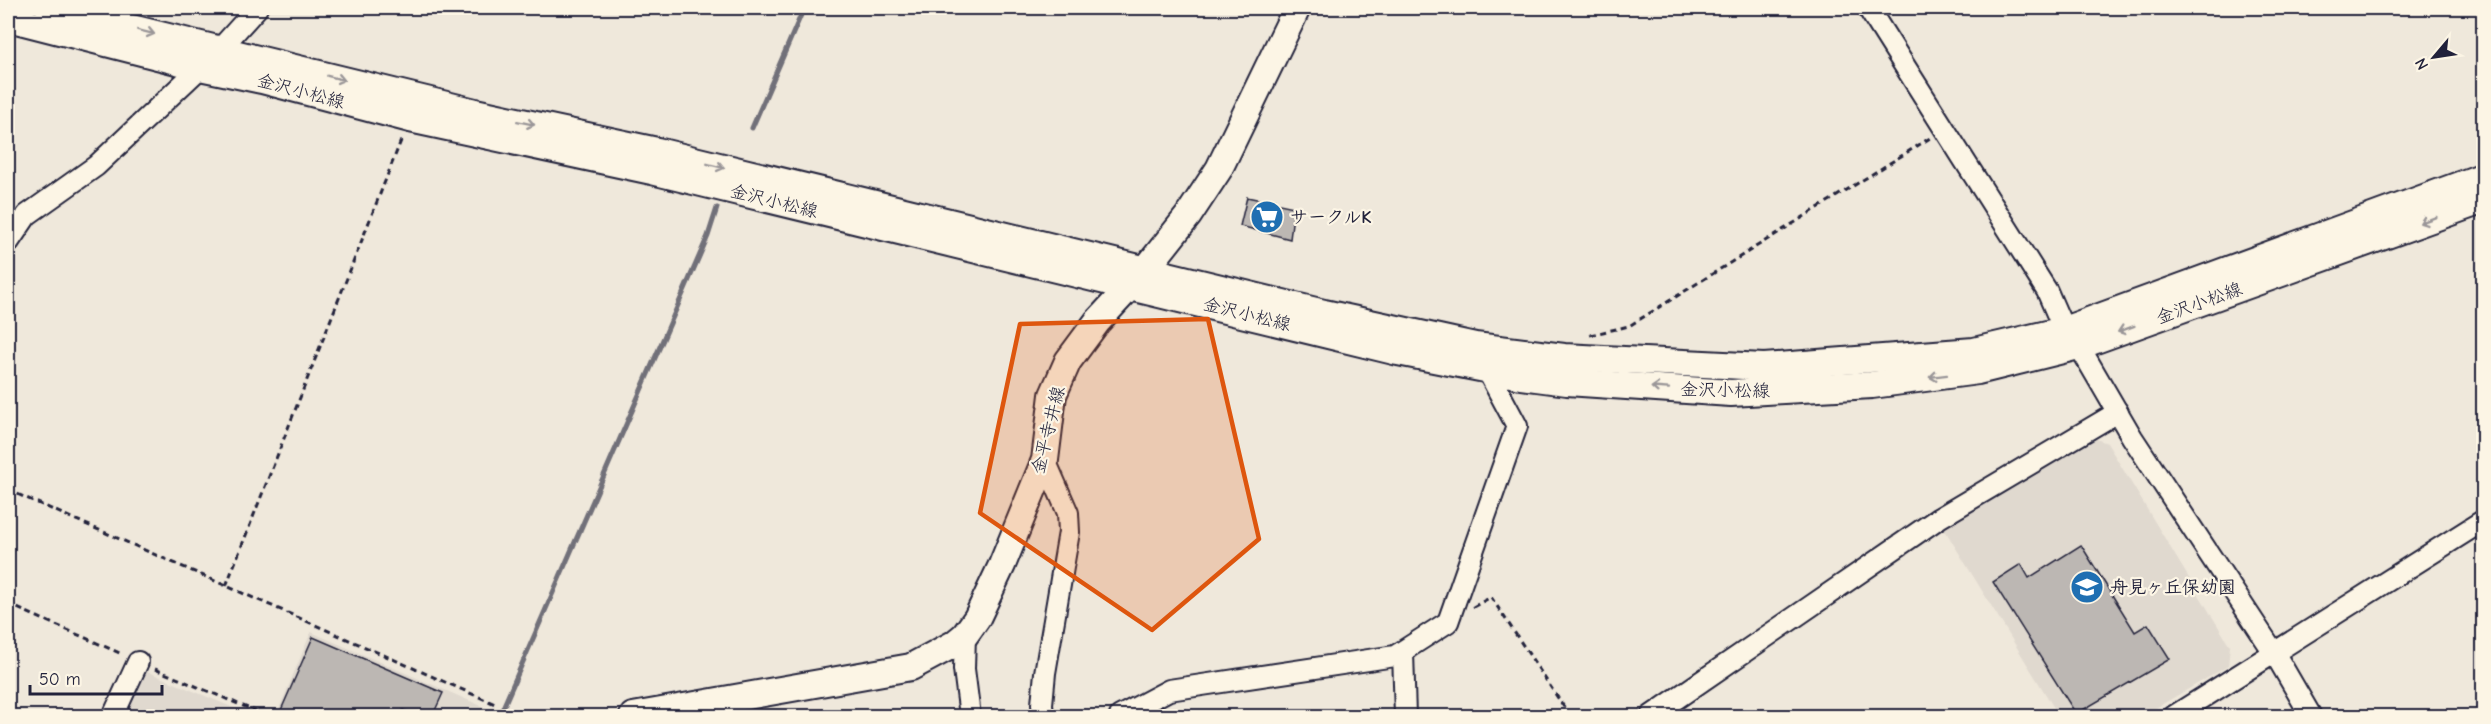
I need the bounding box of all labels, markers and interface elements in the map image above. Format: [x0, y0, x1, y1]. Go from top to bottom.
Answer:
one-way arrow [137, 27, 156, 39]
north arrow [2404, 27, 2464, 87]
text: N [2411, 55, 2432, 73]
street label: 金沢小松線 [255, 70, 347, 113]
one-way arrow [326, 72, 345, 84]
one-way arrow [515, 118, 535, 129]
one-way arrow [706, 161, 725, 173]
street label: 金沢小松線 [728, 180, 820, 223]
supermarket icon: サークルK [1249, 199, 1285, 235]
place label: サークルK [1290, 207, 1371, 228]
one-way arrow [2420, 216, 2438, 227]
street label: 金沢小松線 [2153, 278, 2245, 329]
street label: 金沢小松線 [1201, 293, 1293, 336]
one-way arrow [2117, 324, 2136, 335]
one-way arrow [1928, 371, 1948, 382]
street label: 金沢小松線 [1680, 379, 1770, 402]
one-way arrow [1650, 382, 1670, 393]
street label: 金平寺井線 [1027, 384, 1070, 476]
school or university icon: 舟見ヶ丘保幼園 [2069, 569, 2105, 605]
place label: 舟見ヶ丘保幼園 [2110, 577, 2236, 598]
scale bar [30, 658, 162, 696]
text: 50 m [39, 669, 81, 690]

